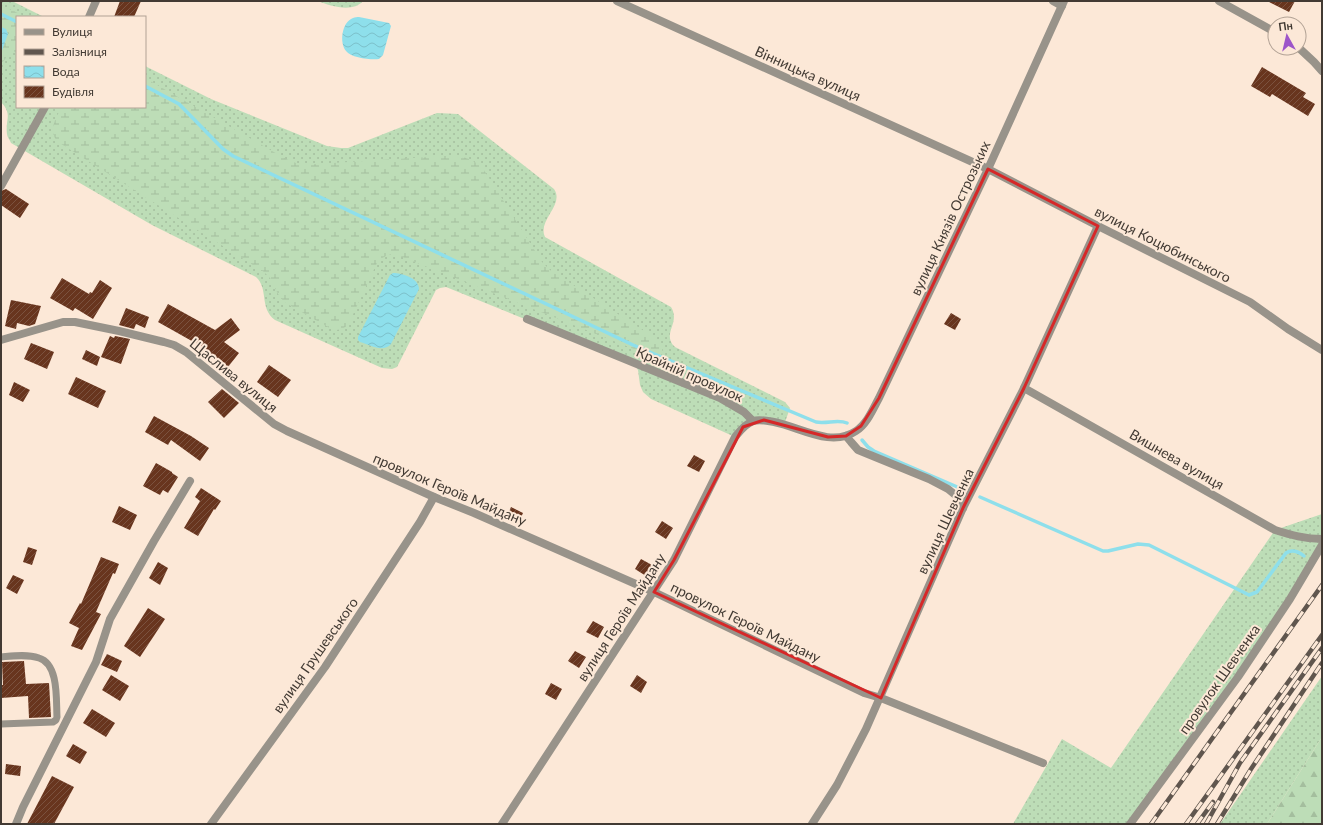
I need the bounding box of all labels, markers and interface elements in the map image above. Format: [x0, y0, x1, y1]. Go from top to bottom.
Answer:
legend [16, 16, 146, 108]
north arrow [1267, 16, 1307, 56]
text: Пн [1278, 18, 1294, 33]
text: Вулиця [52, 24, 92, 39]
street label: Вінницька вулиця [752, 42, 864, 104]
text: Залізниця [52, 44, 107, 59]
text: Вода [52, 64, 80, 79]
text: Будівля [52, 84, 94, 99]
street label: вулиця Князів Острозьких [907, 138, 993, 298]
street label: вулиця Коцюбинського [1092, 202, 1234, 286]
street label: Щаслива вулиця [187, 334, 281, 416]
street label: Крайній провулок [634, 343, 747, 406]
street label: Вишнева вулиця [1127, 425, 1227, 493]
street label: провулок Героїв Майдану [371, 449, 530, 529]
street label: вулиця Шевченка [913, 466, 977, 576]
street label: вулиця Героїв Майдану [573, 549, 669, 684]
street label: провулок Героїв Майдану [668, 578, 824, 666]
street label: вулиця Грушевського [269, 594, 361, 716]
street label: провулок Шевченка [1175, 621, 1263, 737]

